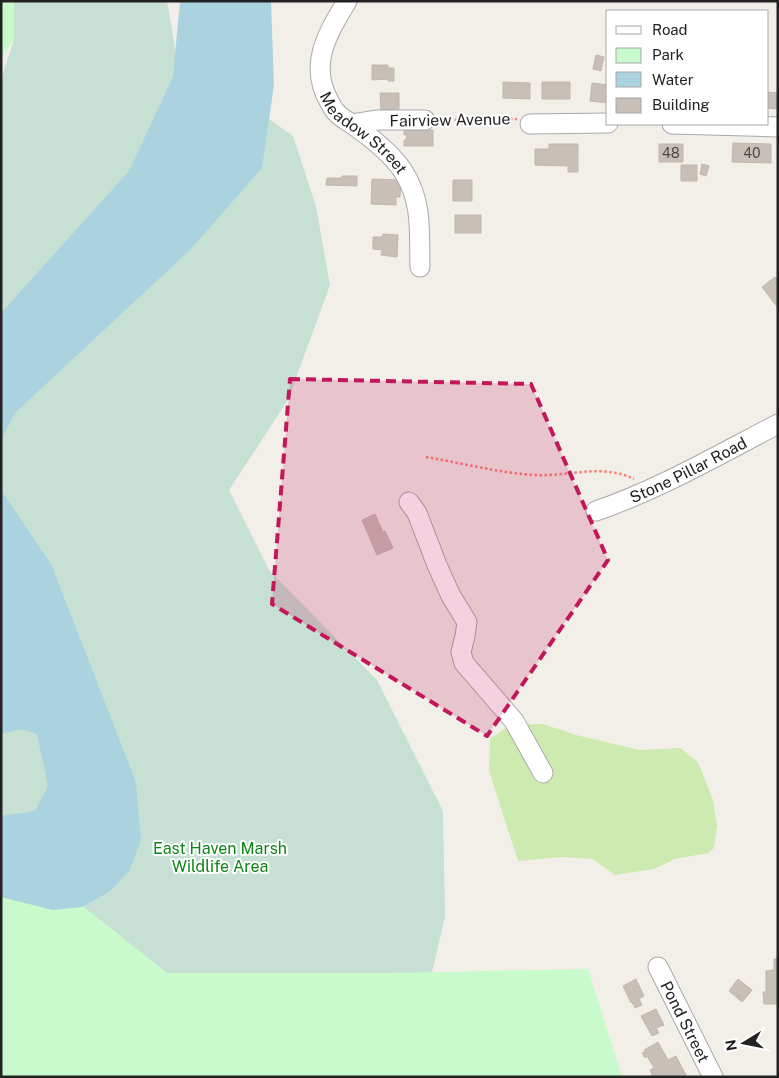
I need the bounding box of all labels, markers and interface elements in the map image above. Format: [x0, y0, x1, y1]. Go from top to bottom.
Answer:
legend [606, 10, 769, 125]
text: Road [652, 21, 688, 38]
text: Park [652, 46, 684, 63]
text: Water [652, 71, 694, 88]
street label: Meadow Street [316, 88, 412, 177]
text: Building [652, 96, 710, 113]
street label: Fairview Avenue [389, 109, 511, 131]
house number: 48 [662, 145, 680, 161]
house number: 40 [743, 145, 761, 161]
street label: Stone Pillar Road [627, 433, 750, 507]
park label: East Haven Marsh Wildlife Area [153, 839, 287, 876]
street label: Pond Street [657, 978, 714, 1065]
north arrow [719, 1018, 769, 1068]
text: N [722, 1038, 740, 1052]

